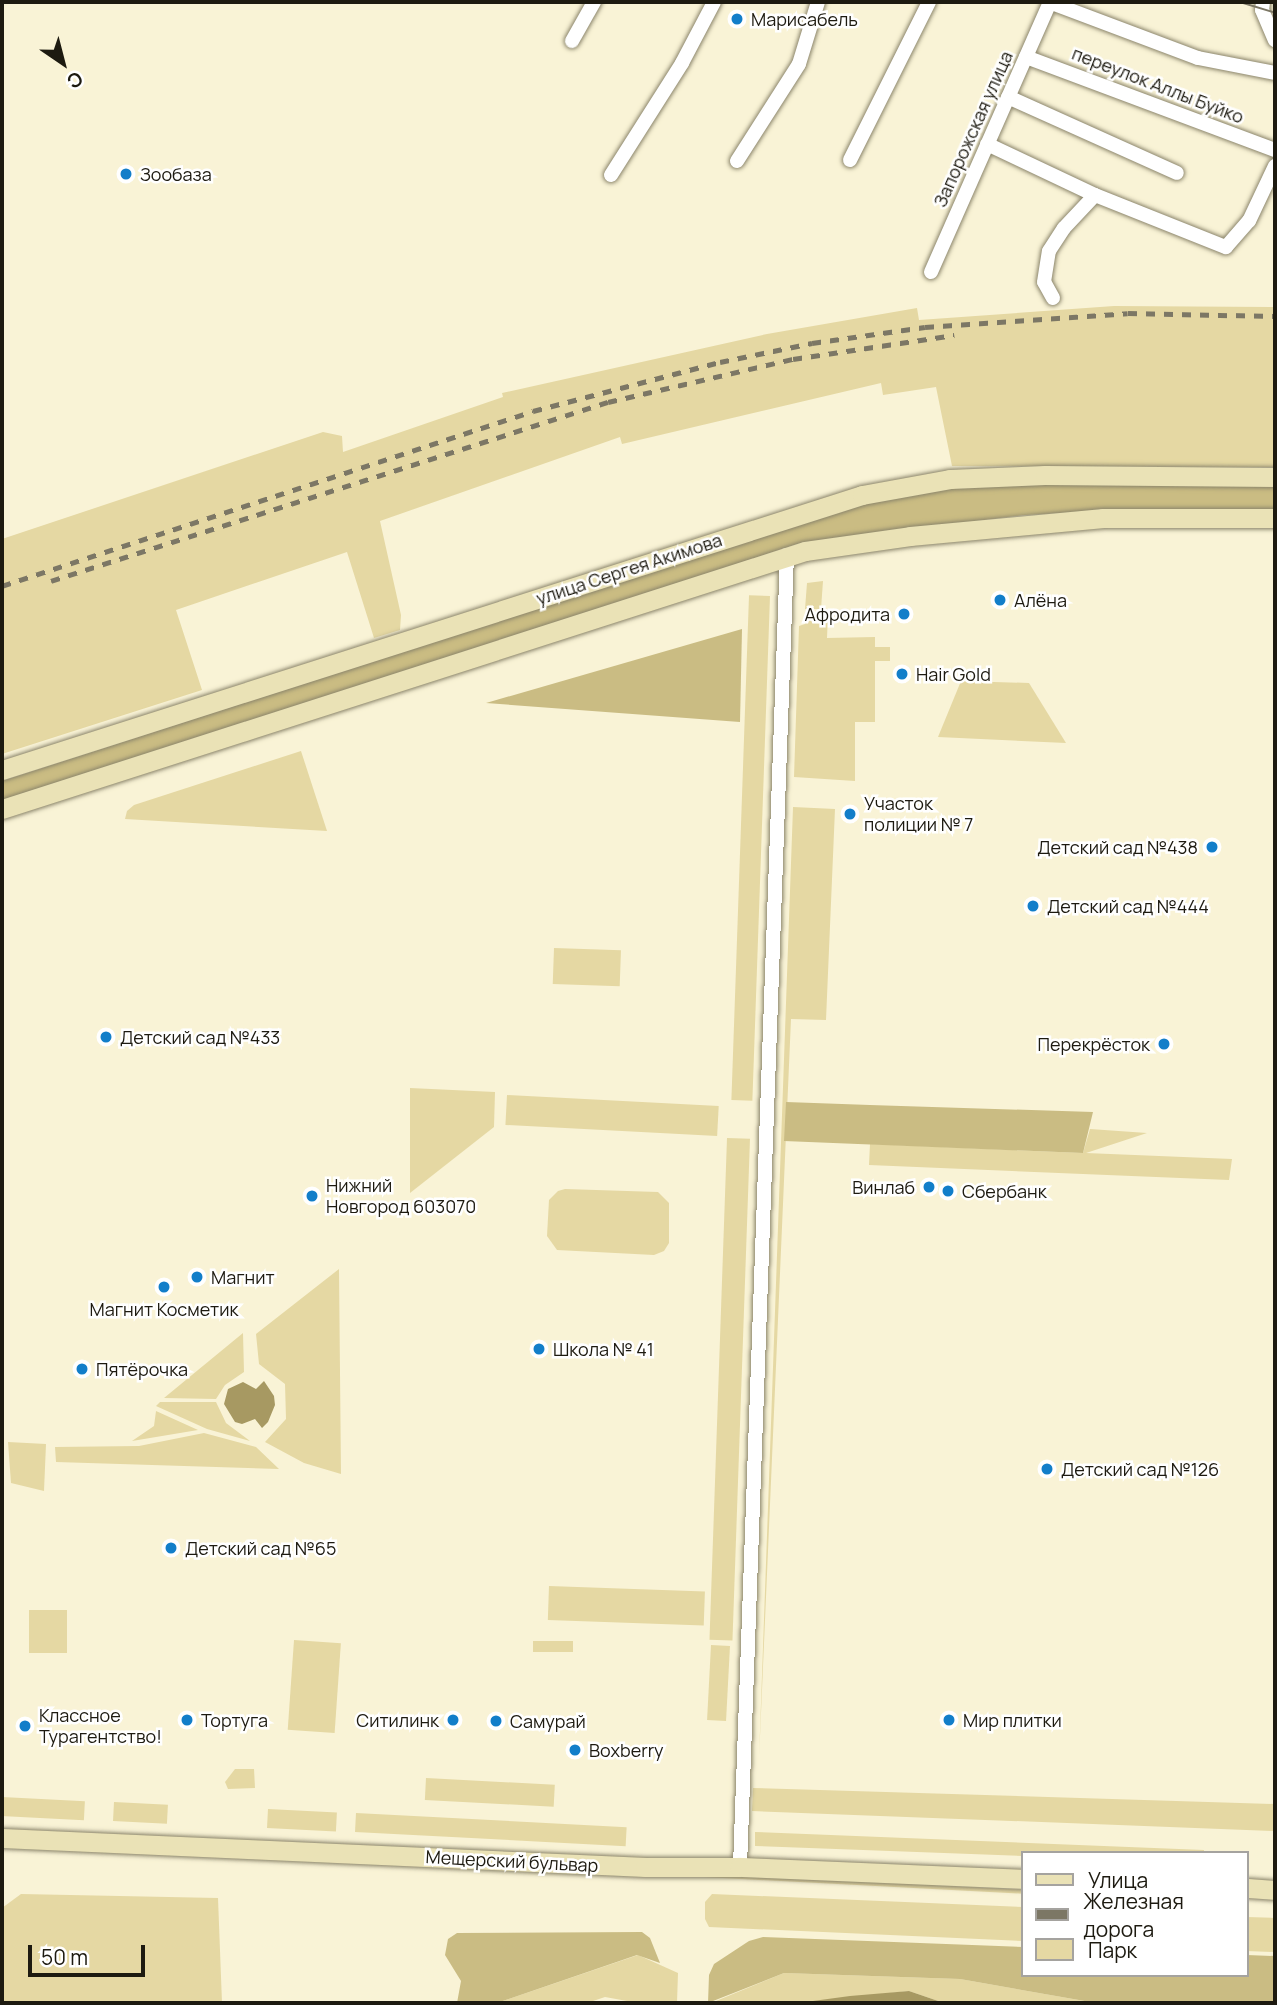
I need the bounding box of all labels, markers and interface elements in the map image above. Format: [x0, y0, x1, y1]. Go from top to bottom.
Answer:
place label: Марисабель [751, 8, 858, 30]
marker: Марисабель [729, 11, 745, 27]
north arrow [28, 28, 98, 98]
street label: переулок Аллы Буйко [1069, 42, 1247, 128]
street label: Запорожская улица [929, 48, 1017, 210]
text: С [62, 66, 88, 95]
place label: Зообаза [140, 163, 212, 185]
marker: Зообаза [118, 166, 134, 182]
street label: улица Сергея Акимова [533, 529, 725, 609]
place label: Алёна [1014, 589, 1067, 611]
marker: Алёна [992, 592, 1008, 608]
place label: Афродита [805, 603, 890, 625]
marker: Афродита [896, 606, 912, 622]
place label: Hair Gold [916, 663, 991, 685]
marker: Hair Gold [894, 666, 910, 682]
place label: Участок полиции № 7 [864, 793, 973, 836]
marker: Участок полиции № 7 [842, 806, 858, 822]
place label: Детский сад №438 [1037, 836, 1198, 858]
marker: Детский сад №438 [1204, 839, 1220, 855]
place label: Детский сад №444 [1047, 895, 1209, 917]
marker: Детский сад №444 [1025, 898, 1041, 914]
place label: Детский сад №433 [120, 1026, 280, 1048]
marker: Детский сад №433 [98, 1029, 114, 1045]
place label: Перекрёсток [1038, 1033, 1150, 1055]
marker: Перекрёсток [1156, 1036, 1172, 1052]
place label: Нижний Новгород 603070 [326, 1175, 476, 1218]
place label: Винлаб [852, 1176, 915, 1198]
marker: Винлаб [921, 1179, 937, 1195]
place label: Сбербанк [962, 1180, 1047, 1202]
marker: Сбербанк [940, 1183, 956, 1199]
marker: Нижний Новгород 603070 [304, 1188, 320, 1204]
place label: Магнит [211, 1266, 274, 1288]
marker: Магнит [189, 1269, 205, 1285]
marker: Магнит Косметик [156, 1279, 172, 1295]
place label: Магнит Косметик [90, 1298, 238, 1320]
place label: Школа № 41 [553, 1338, 654, 1360]
marker: Школа № 41 [531, 1341, 547, 1357]
place label: Пятёрочка [96, 1358, 188, 1380]
marker: Пятёрочка [74, 1361, 90, 1377]
place label: Детский сад №126 [1061, 1458, 1219, 1480]
marker: Детский сад №126 [1039, 1461, 1055, 1477]
place label: Детский сад №65 [185, 1537, 336, 1559]
marker: Детский сад №65 [163, 1540, 179, 1556]
place label: Классное Турагентство! [39, 1705, 162, 1748]
place label: Тортуга [201, 1709, 268, 1731]
place label: Ситилинк [356, 1709, 439, 1731]
place label: Мир плитки [963, 1709, 1062, 1731]
place label: Самурай [510, 1710, 586, 1732]
marker: Тортуга [179, 1712, 195, 1728]
marker: Ситилинк [445, 1712, 461, 1728]
marker: Мир плитки [941, 1712, 957, 1728]
marker: Самурай [488, 1713, 504, 1729]
marker: Классное Турагентство! [17, 1718, 33, 1734]
place label: Boxberry [589, 1739, 664, 1761]
marker: Boxberry [567, 1742, 583, 1758]
street label: Мещерский бульвар [425, 1846, 599, 1876]
legend [1021, 1851, 1249, 1977]
text: Улица [1088, 1866, 1148, 1894]
text: Железная дорога [1083, 1887, 1184, 1943]
scale bar [32, 1932, 149, 1976]
text: Парк [1088, 1936, 1137, 1964]
text: 50 m [41, 1943, 88, 1971]

